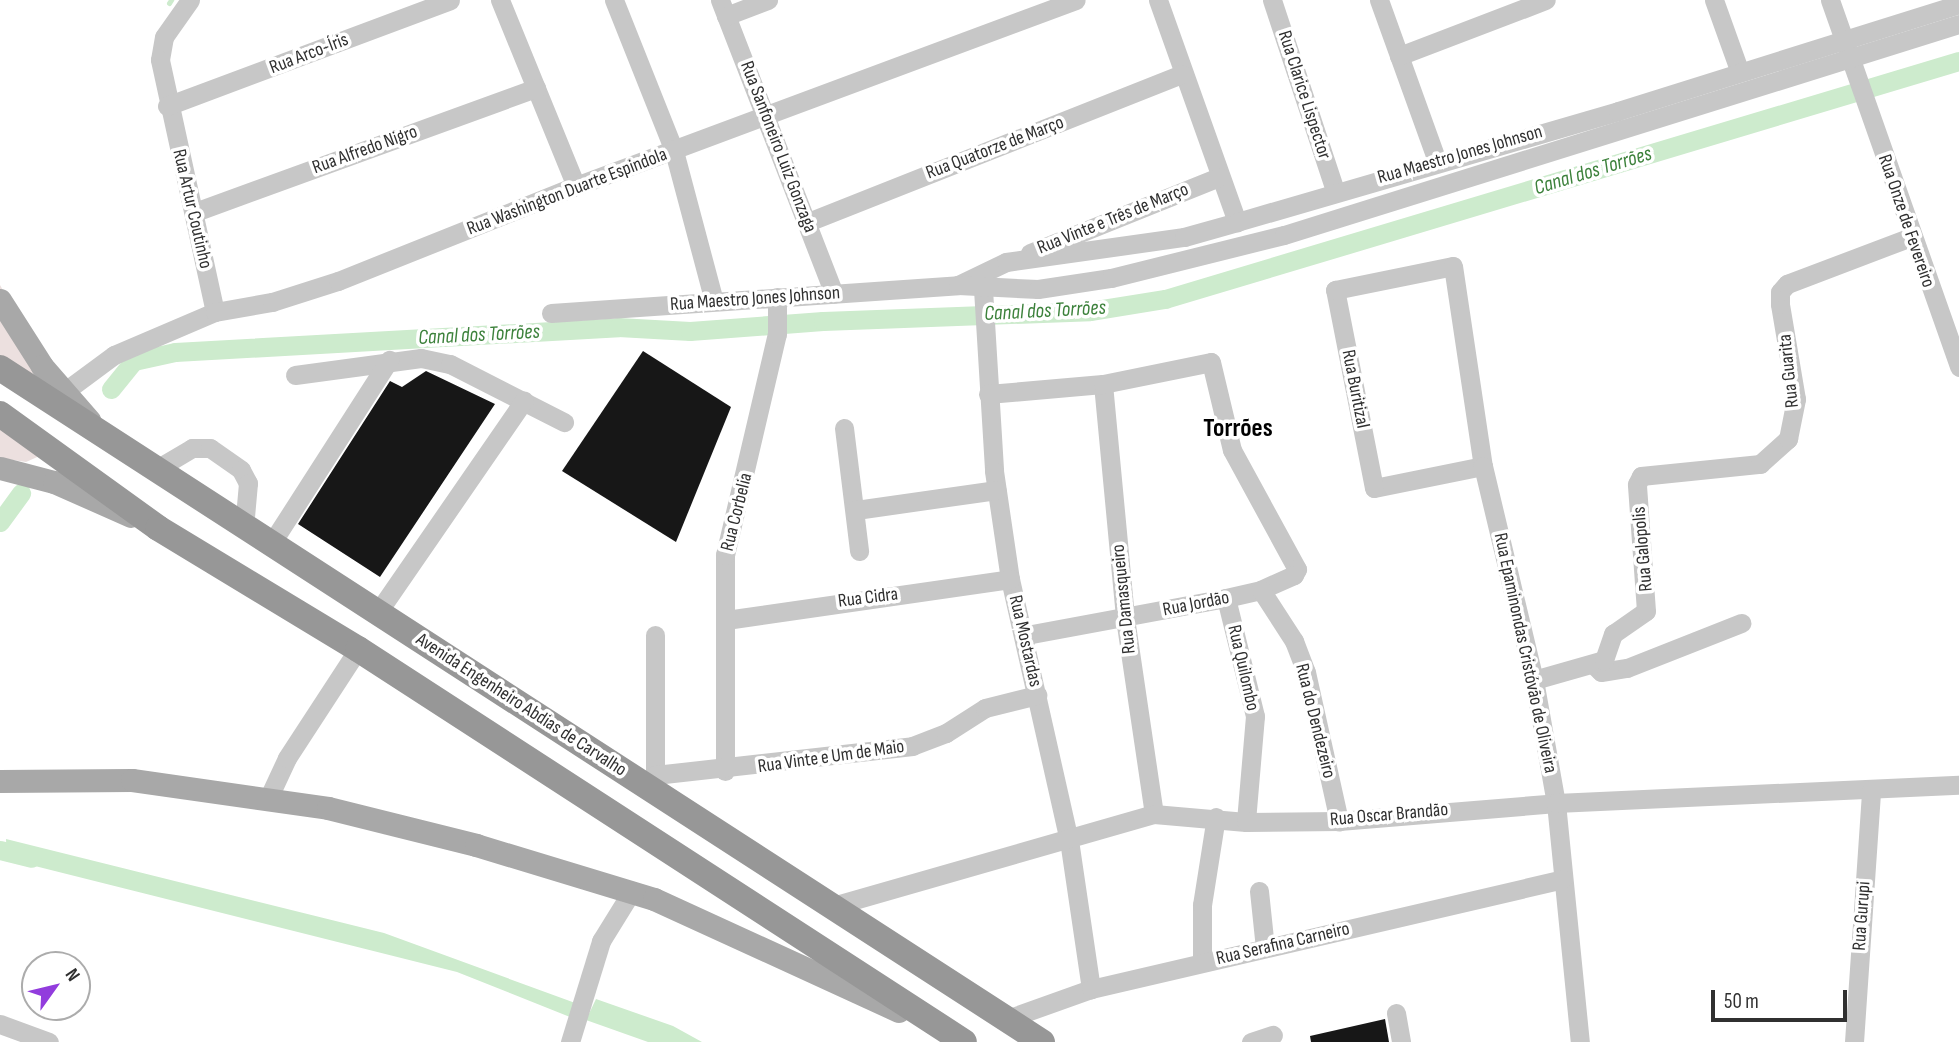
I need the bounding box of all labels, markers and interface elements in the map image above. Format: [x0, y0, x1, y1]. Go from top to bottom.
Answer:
street label: Rua Clarice Lispector [1273, 28, 1335, 162]
street label: Rua Arco-Íris [266, 29, 352, 79]
street label: Rua Sanfoneiro Luiz Gonzaga [735, 58, 821, 236]
street label: Rua Quatorze de Março [923, 111, 1067, 185]
street label: Rua Alfredo Nigro [309, 120, 421, 180]
street label: Rua Maestro Jones Johnson [1375, 121, 1545, 189]
water label: Canal dos Torrões [1531, 141, 1655, 201]
street label: Rua Washington Duarte Espindola [464, 143, 670, 241]
street label: Rua Artur Coutinho [167, 147, 217, 271]
street label: Rua Onze de Fevereiro [1873, 152, 1939, 290]
street label: Rua Vinte e Três de Março [1034, 178, 1192, 260]
street label: Rua Maestro Jones Johnson [669, 282, 841, 316]
water label: Canal dos Torrões [984, 295, 1106, 327]
water label: Canal dos Torrões [418, 319, 540, 351]
street label: Rua Guarita [1774, 333, 1804, 409]
street label: Rua Buritizal [1336, 348, 1374, 430]
district label: Torrões [1203, 413, 1273, 445]
street label: Rua Corbelia [716, 471, 758, 553]
street label: Rua Galopolis [1628, 506, 1658, 592]
street label: Rua Epaminondas Cristóvão de Oliveira [1488, 531, 1562, 775]
street label: Rua Damasqueiro [1107, 543, 1141, 655]
street label: Rua Cidra [837, 583, 899, 613]
street label: Rua Jordão [1161, 586, 1231, 622]
street label: Rua Mostardas [1003, 593, 1047, 689]
street label: Rua Quilombo [1222, 623, 1264, 713]
street label: Avenida Engenheiro Abdias de Carvalho [411, 628, 631, 782]
street label: Rua do Dendezeiro [1290, 661, 1340, 781]
street label: Rua Vinte e Um de Maio [756, 735, 906, 779]
street label: Rua Oscar Brandão [1329, 798, 1449, 832]
street label: Rua Gurupi [1848, 881, 1876, 951]
street label: Rua Serafina Carneiro [1214, 918, 1352, 970]
north arrow [21, 951, 91, 1021]
text: N [60, 964, 85, 986]
scale bar [1714, 976, 1850, 1020]
text: 50 m [1724, 989, 1759, 1014]

